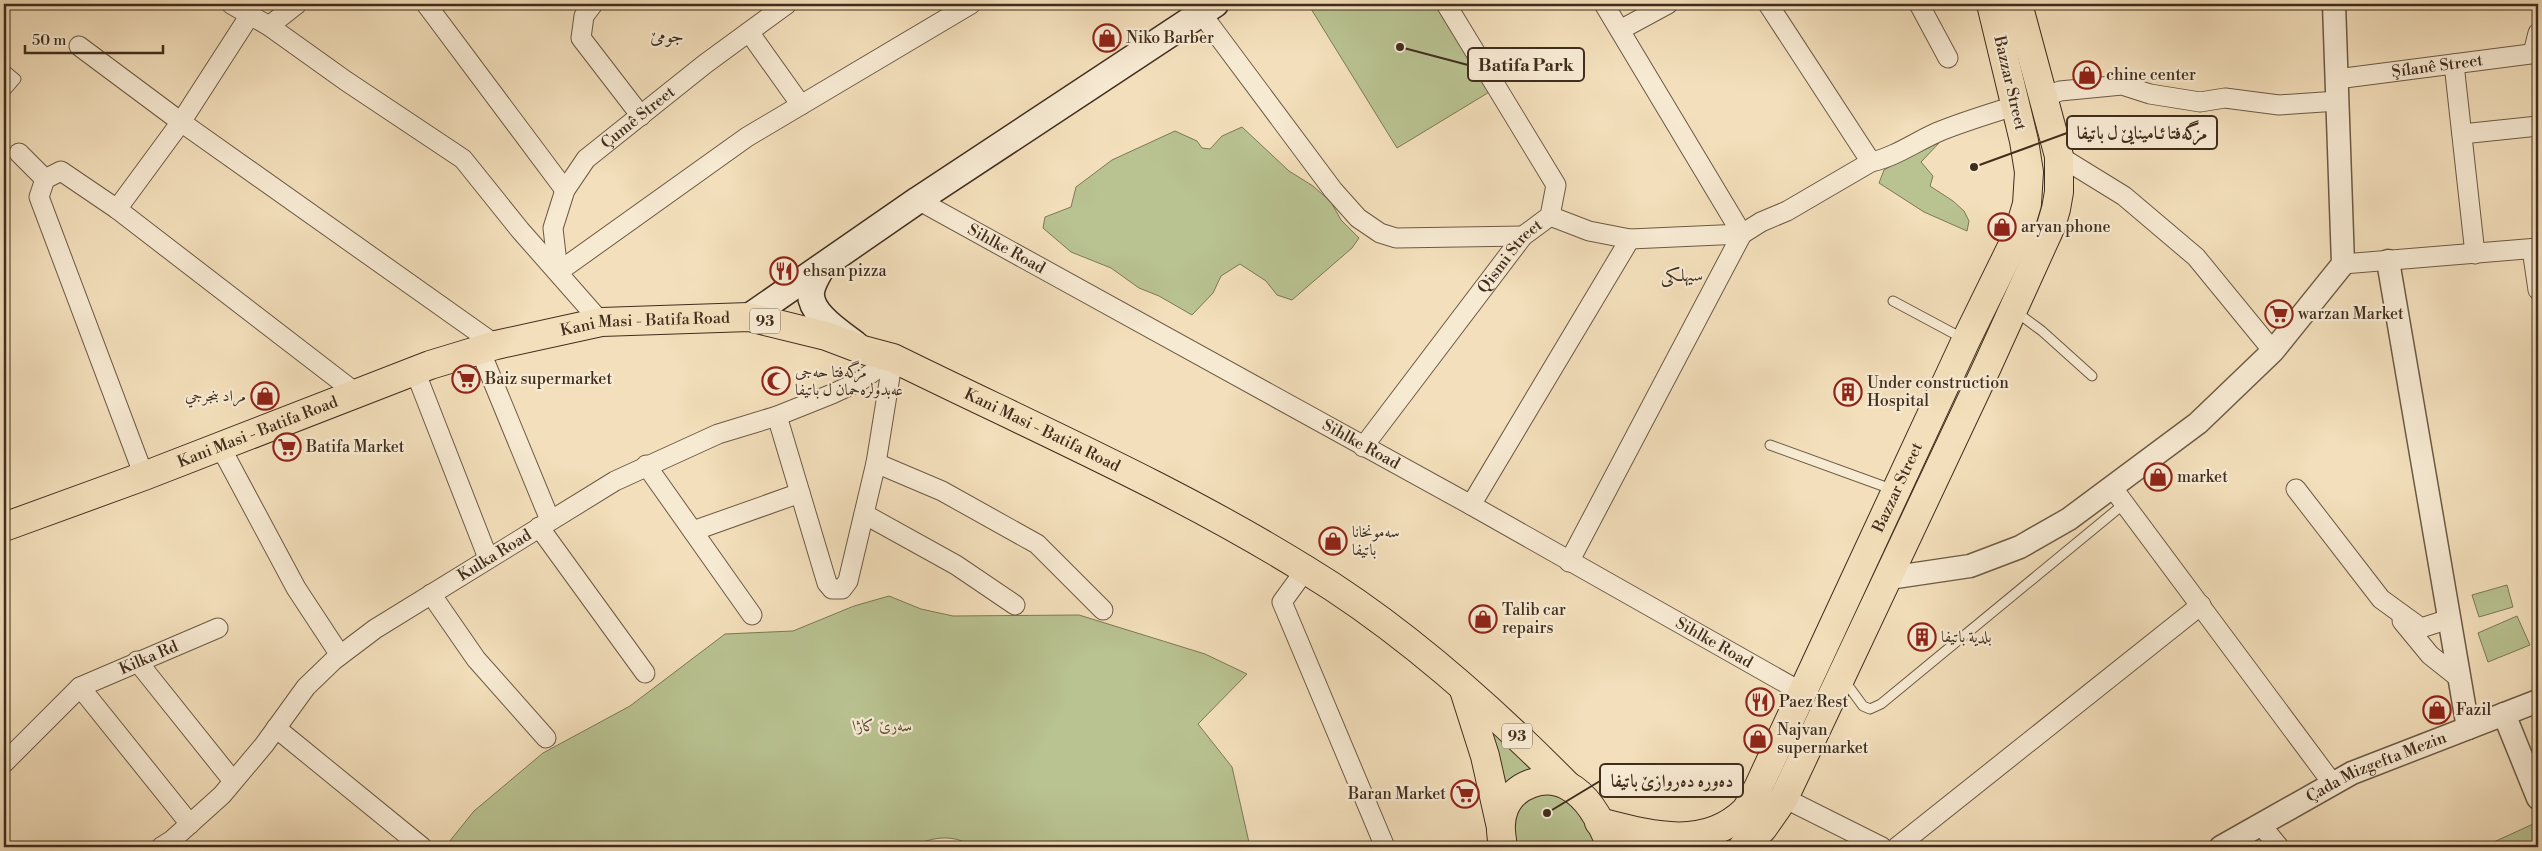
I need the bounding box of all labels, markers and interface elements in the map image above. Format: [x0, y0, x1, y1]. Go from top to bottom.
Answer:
scale bar [25, 22, 162, 54]
shop icon: Niko Barber [1092, 23, 1122, 53]
district label: جومێ [650, 25, 684, 48]
place label: Niko Barber [1126, 28, 1214, 48]
text: 50 m [32, 31, 66, 50]
street label: Bazzar Street [1989, 33, 2031, 133]
callout: Batifa Park [1468, 48, 1584, 81]
street label: Şílanê Street [2390, 50, 2484, 82]
text: Batifa Park [1478, 54, 1575, 77]
shop icon: chine center [2072, 60, 2102, 90]
place label: chine center [2106, 65, 2196, 85]
street label: Çumê Street [597, 82, 679, 153]
callout: مزگەفتا ئـامینایێ ل باتیفا [2067, 116, 2217, 149]
text: مزگەفتا ئـامینایێ ل باتیفا [2077, 120, 2207, 146]
shop icon: aryan phone [1987, 212, 2017, 242]
street label: Qismi Street [1473, 215, 1547, 297]
place label: aryan phone [2021, 217, 2111, 237]
street label: Sihlke Road [964, 219, 1049, 278]
restaurant icon: ehsan pizza [769, 256, 799, 286]
place label: ehsan pizza [803, 261, 887, 281]
district label: سيهلكى [1661, 264, 1703, 288]
supermarket icon: warzan Market [2264, 299, 2294, 329]
place label: warzan Market [2297, 304, 2404, 324]
street label: Kani Masi - Batifa Road [558, 308, 730, 341]
road number: 93 [750, 308, 780, 334]
place label: مزگەفتا حەجی عەبدولرەحمان ل باتیفا [795, 360, 903, 400]
supermarket icon: Baiz supermarket [451, 364, 481, 394]
mosque icon: مزگەفتا حەجی عەبدولرەحمان ل باتیفا [761, 366, 791, 396]
place label: Baiz supermarket [484, 369, 612, 389]
place label: Under construction Hospital [1867, 373, 2009, 411]
building icon: Under construction Hospital [1833, 377, 1863, 407]
shop icon: مراد بنجرجي [250, 381, 280, 411]
street label: Kani Masi - Batifa Road [961, 384, 1124, 476]
place label: مراد بنجرجي [185, 386, 246, 408]
street label: Kani Masi - Batifa Road [175, 392, 341, 472]
street label: Sihlke Road [1319, 415, 1403, 474]
supermarket icon: Batifa Market [272, 432, 302, 462]
place label: Batifa Market [305, 437, 405, 457]
street label: Bazzar Street [1868, 439, 1927, 536]
shop icon: market [2143, 462, 2173, 492]
place label: market [2177, 467, 2228, 487]
place label: سه‌مونخانا باتيفا [1352, 522, 1400, 560]
street label: Kulka Road [454, 525, 535, 586]
shop icon: سه‌مونخانا باتيفا [1318, 526, 1348, 556]
place label: Talib car repairs [1502, 600, 1566, 638]
shop icon: Talib car repairs [1468, 604, 1498, 634]
street label: Sihlke Road [1672, 613, 1756, 672]
building icon: بلدية باتيفا [1907, 622, 1937, 652]
place label: بلدية باتيفا [1941, 627, 1991, 647]
street label: Kilka Rd [116, 636, 181, 679]
restaurant icon: Paez Rest [1745, 687, 1775, 717]
place label: Paez Rest [1779, 692, 1848, 712]
shop icon: Fazil [2422, 695, 2452, 725]
place label: Fazil [2456, 700, 2492, 720]
park label: سەرێ کاژا [852, 716, 913, 736]
place label: Najvan supermarket [1777, 720, 1869, 758]
road number: 93 [1502, 724, 1532, 748]
shop icon: Najvan supermarket [1743, 724, 1773, 754]
street label: Çada Mizgefta Mezin [2303, 727, 2450, 807]
callout: ده‌وره‌ ده‌روازێ باتيفا [1600, 764, 1743, 797]
text: ده‌وره‌ ده‌روازێ باتيفا [1611, 770, 1733, 793]
supermarket icon: Baran Market [1450, 779, 1480, 809]
place label: Baran Market [1347, 784, 1446, 804]

